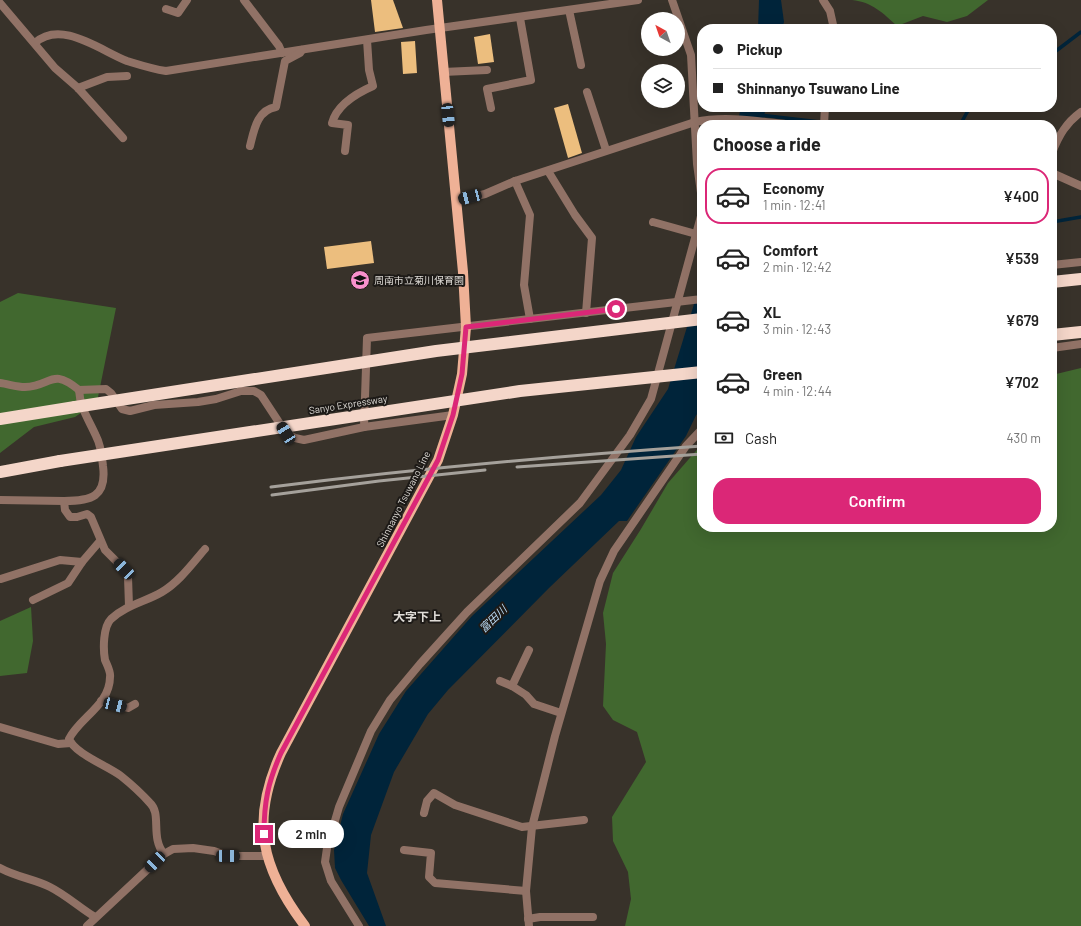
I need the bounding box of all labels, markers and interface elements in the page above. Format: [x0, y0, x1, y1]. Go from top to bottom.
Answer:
north arrow [641, 12, 685, 56]
map controls [641, 12, 685, 108]
text: Pickup [737, 40, 783, 58]
button: layers [641, 64, 685, 108]
text: Shinnanyo Tsuwano Line [737, 79, 900, 97]
car [441, 102, 455, 128]
text: Choose a ride [713, 133, 821, 155]
icon: car [715, 178, 751, 214]
text: Economy [763, 179, 824, 197]
text: ¥400 [1003, 187, 1039, 205]
car [457, 188, 483, 206]
text: 1 min · 12:41 [763, 197, 826, 213]
icon: car [715, 240, 751, 276]
text: Comfort [763, 241, 818, 259]
text: ¥539 [1005, 249, 1039, 267]
text: 2 min · 12:42 [763, 259, 832, 275]
school or university icon: 周南市立菊川保育園 [349, 269, 371, 291]
place label: 周南市立菊川保育園 [374, 274, 464, 286]
route start [607, 300, 625, 318]
icon: car [715, 302, 751, 338]
text: XL [763, 303, 781, 321]
text: ¥679 [1006, 311, 1039, 329]
text: 3 min · 12:43 [763, 321, 831, 337]
icon: car [715, 364, 751, 400]
text: Green [763, 365, 802, 383]
text: ¥702 [1005, 373, 1039, 391]
text: 4 min · 12:44 [763, 383, 832, 399]
street label: Sanyo Expressway [308, 392, 388, 416]
car [274, 420, 298, 446]
icon: cash [713, 427, 735, 449]
text: Cash [745, 429, 777, 447]
text: 430 m [1006, 430, 1041, 446]
street label: Shinnanyo Tsuwano Line [374, 449, 432, 549]
button: Confirm [713, 478, 1041, 524]
car [111, 556, 137, 582]
water label: 富田川 [476, 602, 510, 635]
district label: 大字下上 [393, 609, 441, 623]
car [102, 696, 128, 714]
callout: 2 min [278, 820, 344, 848]
route end [255, 825, 273, 843]
text: 2 min [296, 826, 326, 842]
car [142, 849, 168, 875]
car [216, 850, 240, 862]

